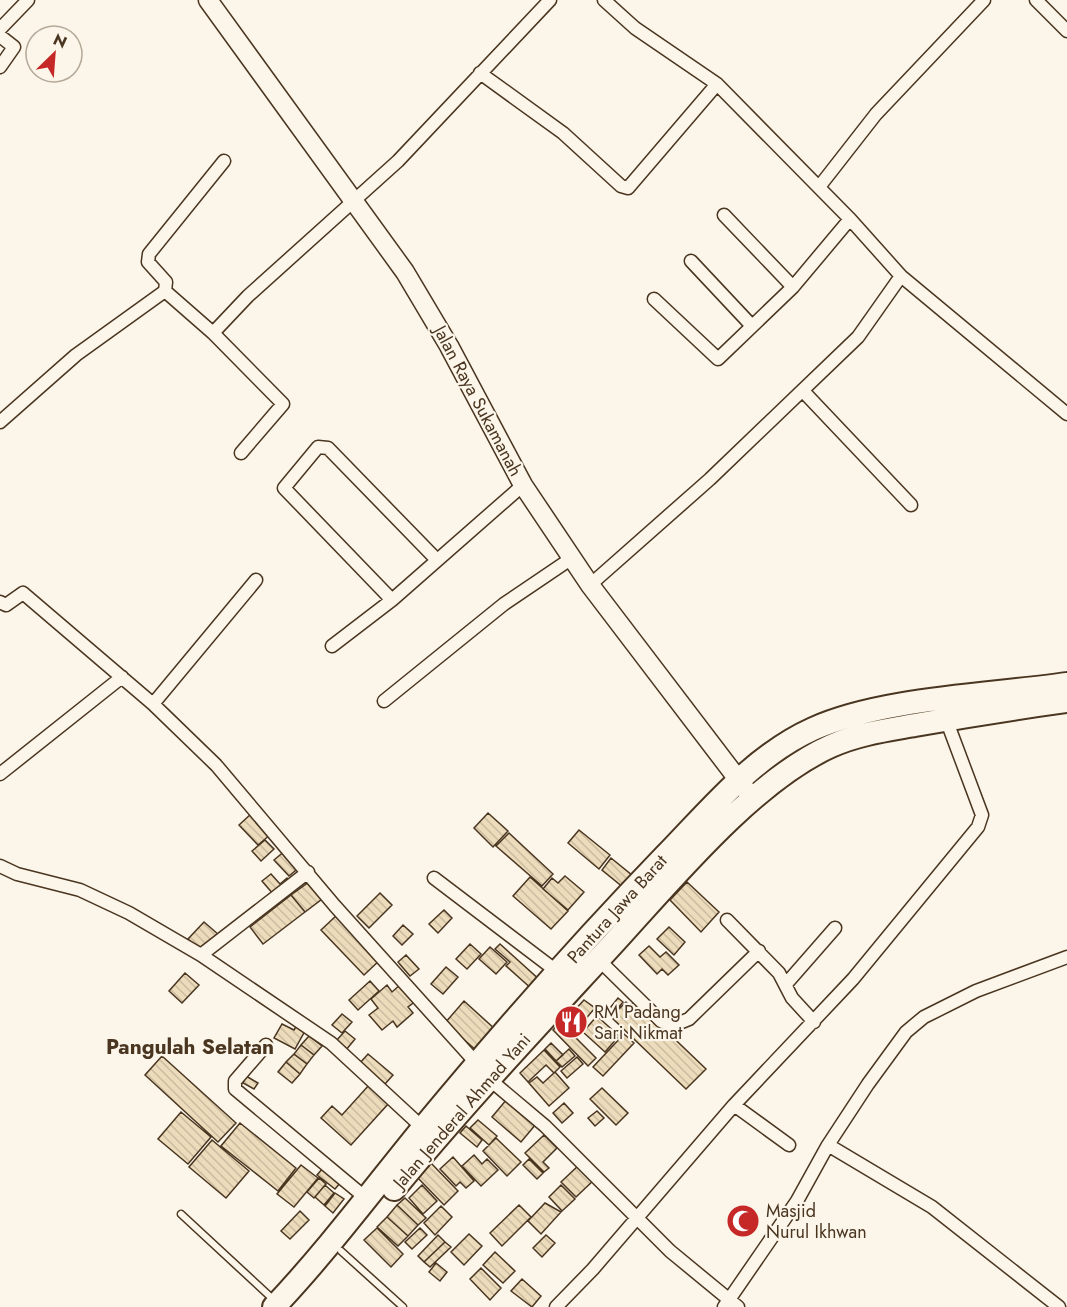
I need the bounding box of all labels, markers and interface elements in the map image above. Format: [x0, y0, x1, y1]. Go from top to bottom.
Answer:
north arrow [24, 24, 84, 84]
text: N [50, 28, 71, 54]
street label: Jalan Raya Sukamanah [426, 319, 529, 481]
street label: Pantura Jawa Barat [561, 848, 673, 969]
place label: RM Padang Sari Nikmat [594, 999, 683, 1046]
restaurant icon: RM Padang Sari Nikmat [553, 1004, 589, 1040]
street label: Jalan Jenderal Ahmad Yani [386, 1028, 537, 1196]
district label: Pangulah Selatan [106, 1032, 274, 1062]
place label: Masjid Nurul Ikhwan [766, 1198, 867, 1245]
mosque icon: Masjid Nurul Ikhwan [725, 1203, 761, 1239]

